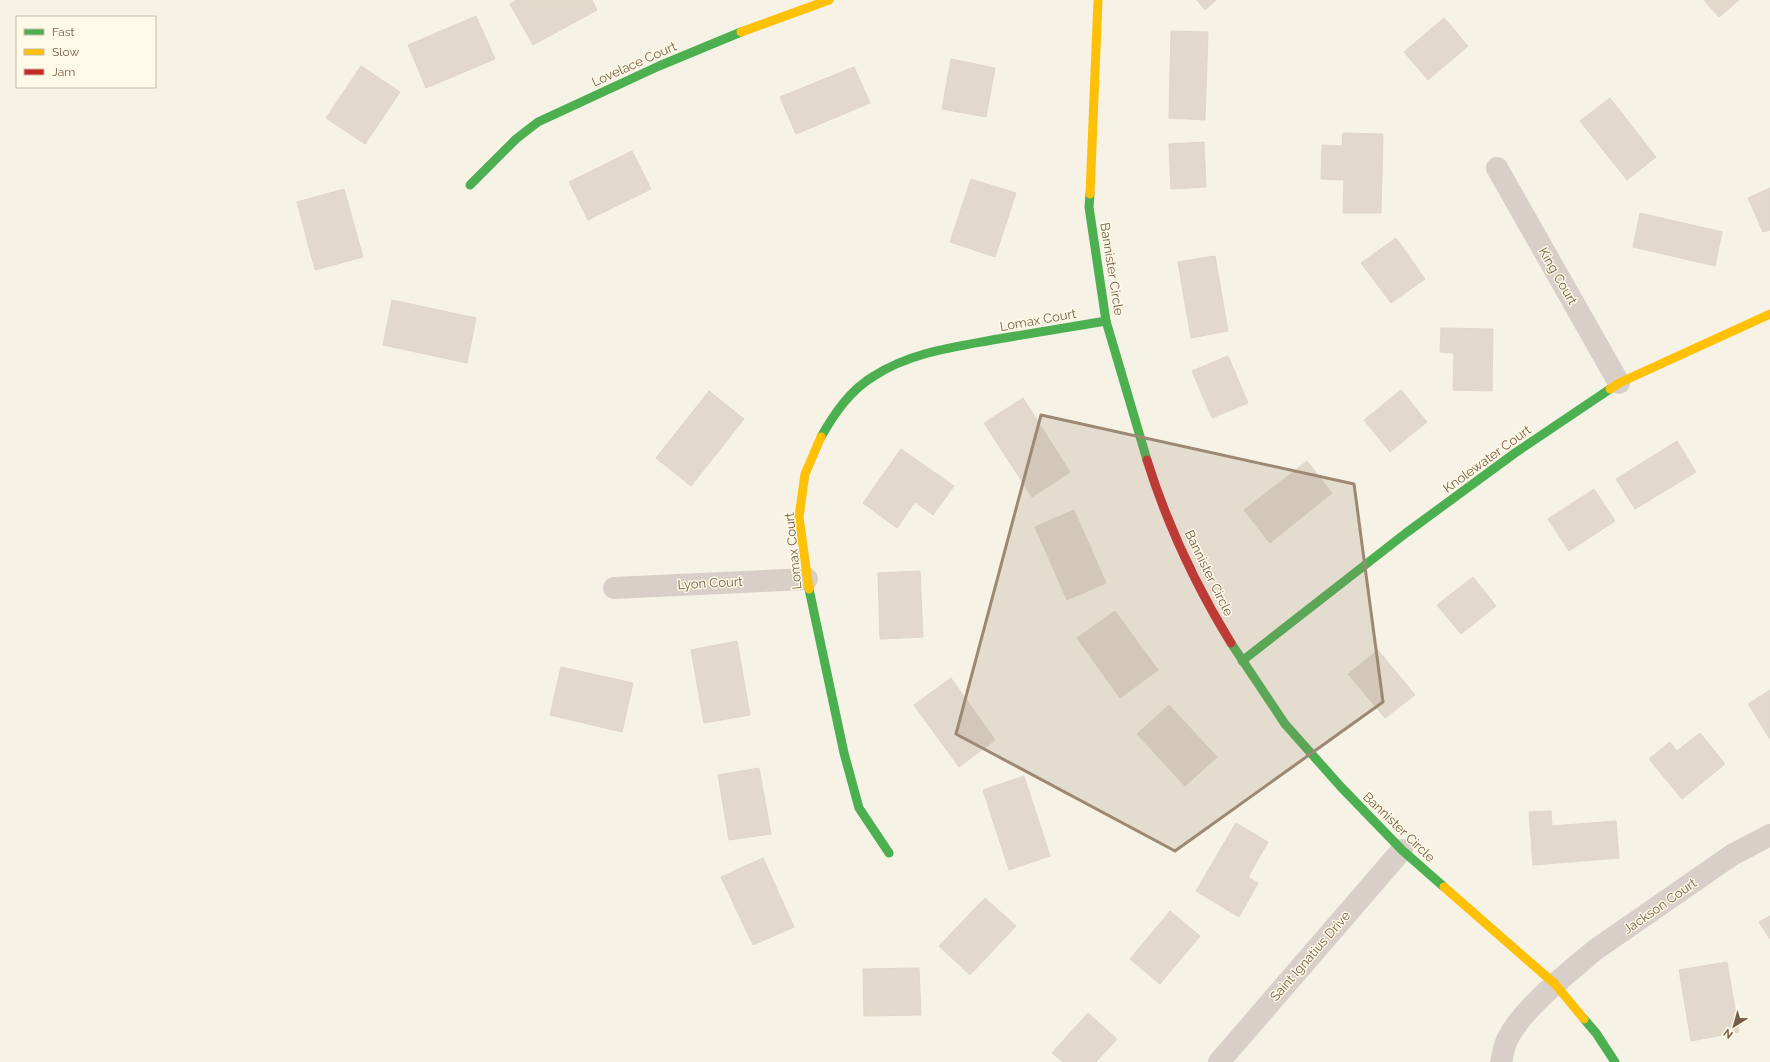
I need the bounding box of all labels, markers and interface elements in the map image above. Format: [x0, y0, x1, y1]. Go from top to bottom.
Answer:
legend [16, 16, 156, 88]
text: Fast [52, 25, 75, 39]
street label: Lovelace Court [589, 38, 679, 89]
text: Slow [52, 45, 79, 59]
text: Jam [52, 65, 75, 79]
street label: Bannister Circle [1097, 221, 1127, 317]
street label: King Court [1536, 245, 1581, 308]
street label: Lomax Court [999, 306, 1078, 334]
street label: Knolewater Court [1440, 422, 1534, 496]
street label: Lomax Court [781, 511, 805, 590]
street label: Bannister Circle [1182, 528, 1236, 619]
street label: Lyon Court [677, 574, 744, 592]
street label: Bannister Circle [1360, 789, 1438, 865]
street label: Jackson Court [1621, 875, 1700, 937]
street label: Saint Ignatius Drive [1267, 908, 1353, 1004]
north arrow [1714, 1006, 1754, 1046]
text: N [1721, 1026, 1736, 1041]

